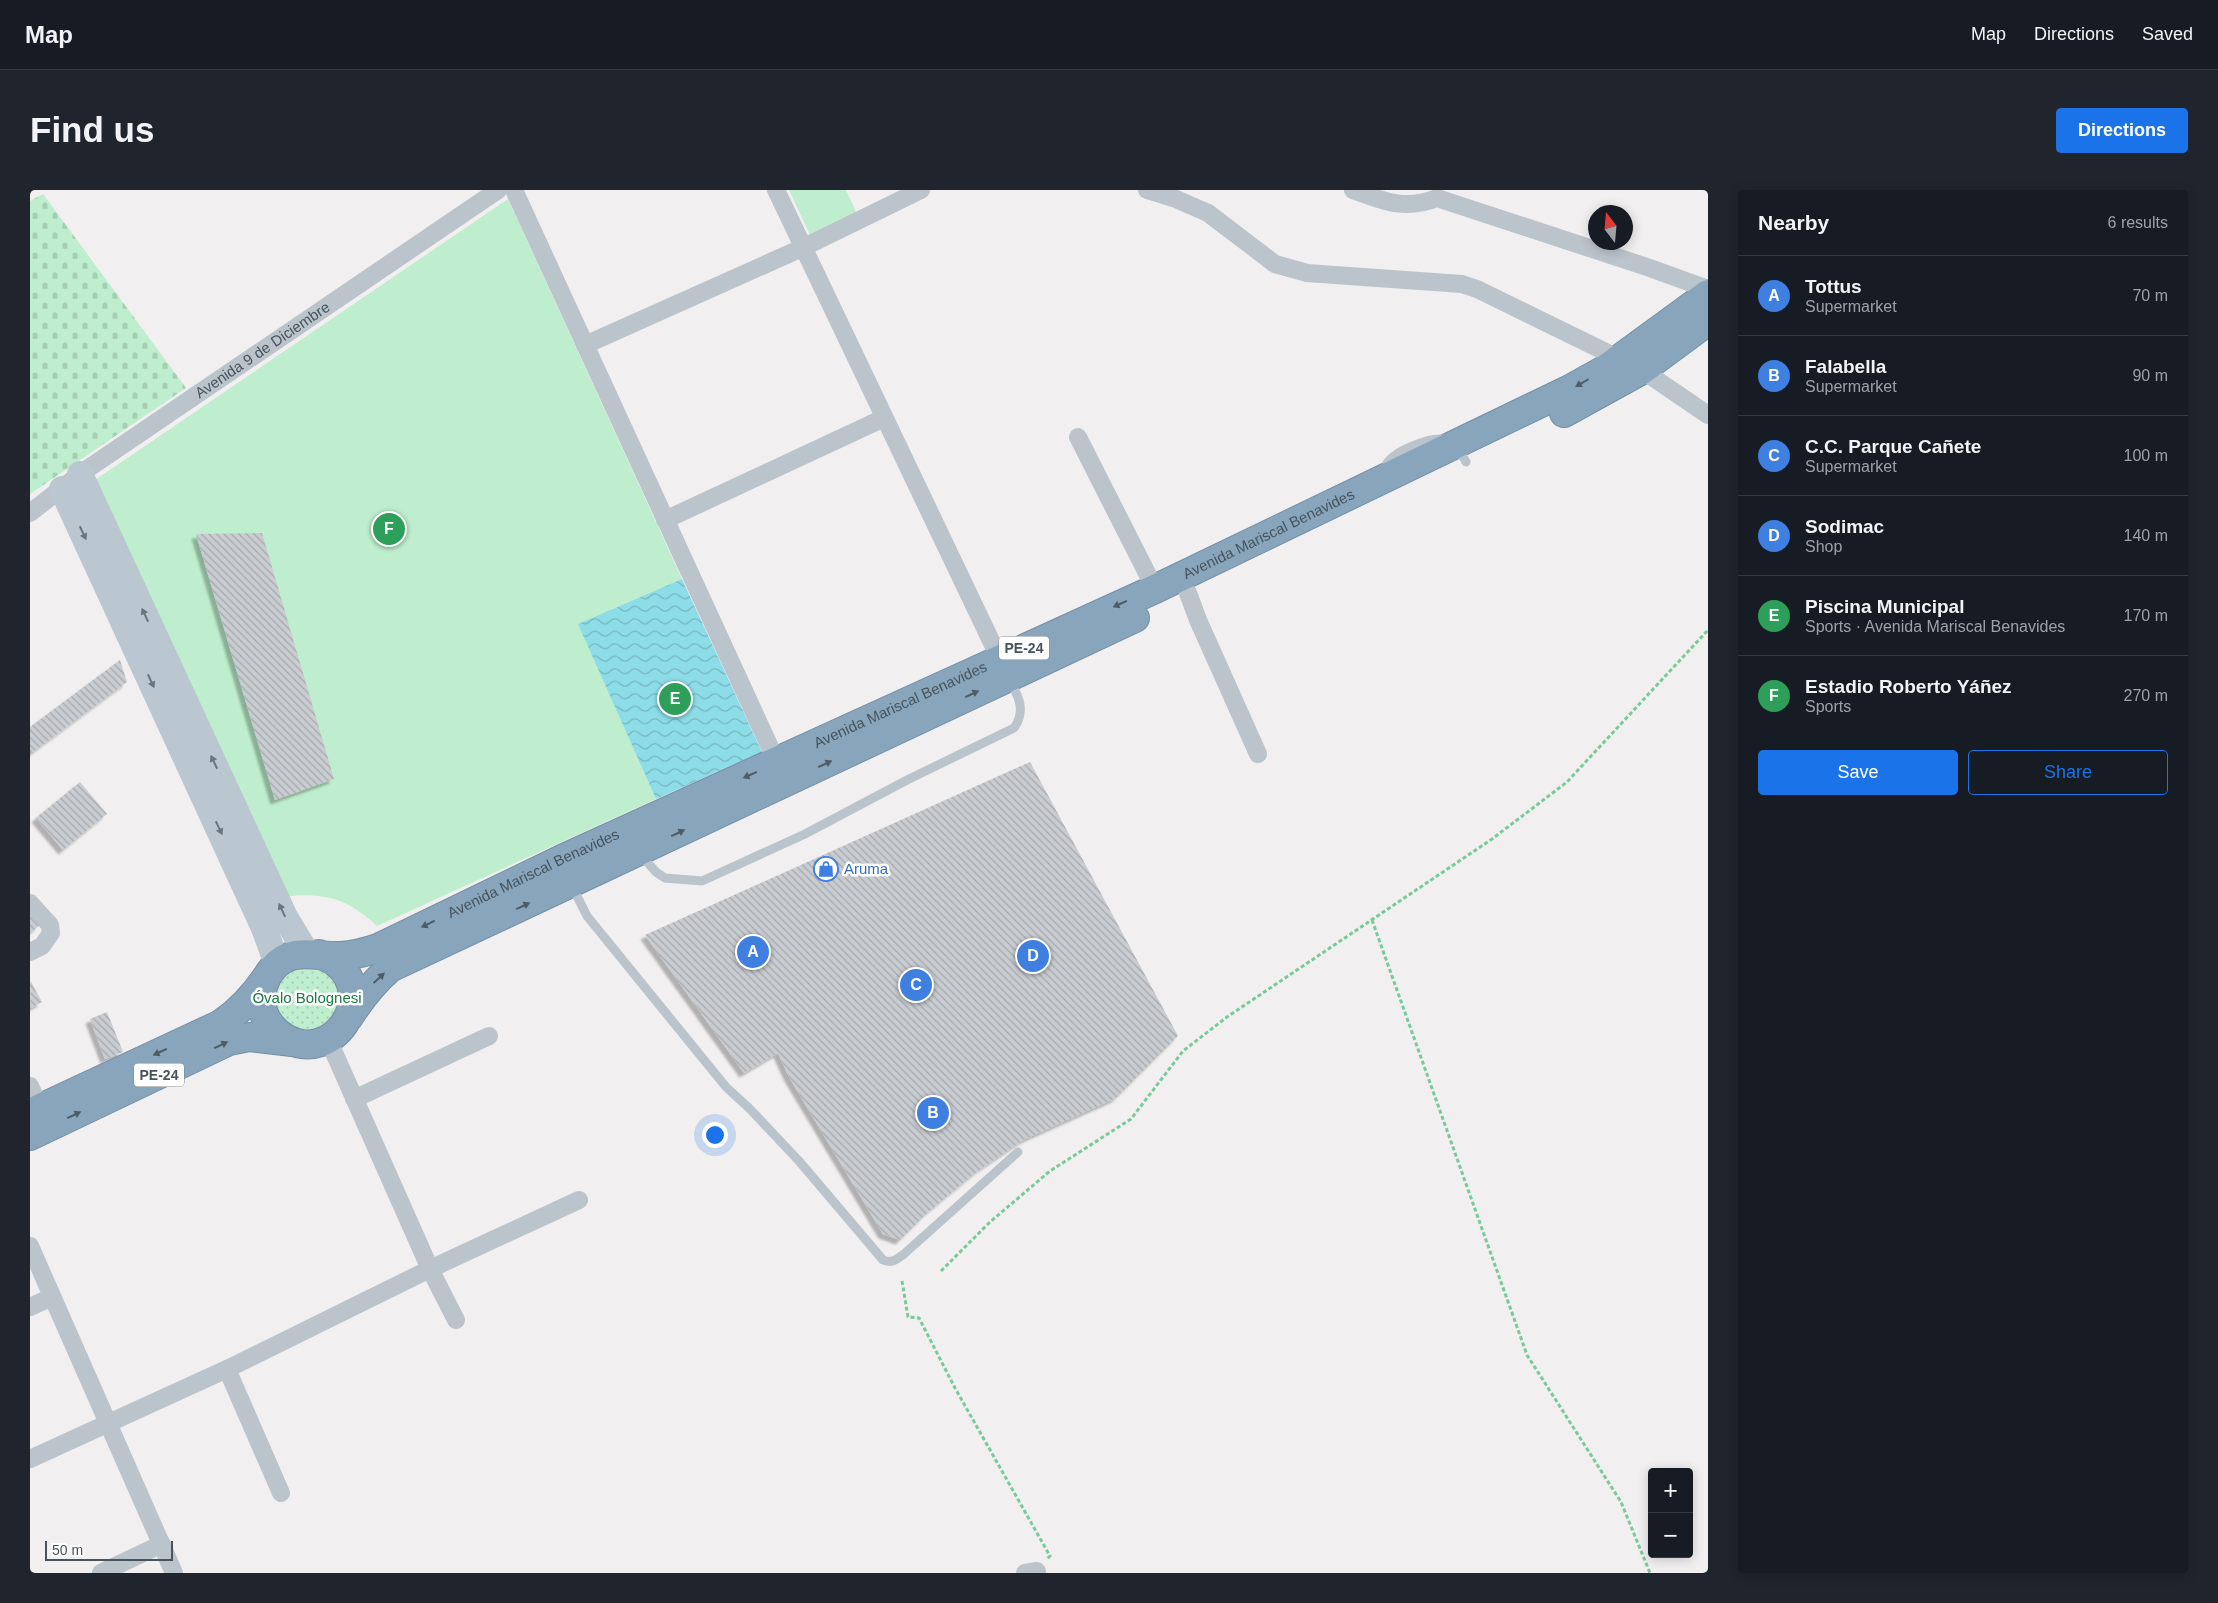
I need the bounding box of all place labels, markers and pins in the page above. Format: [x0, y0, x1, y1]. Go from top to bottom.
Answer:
pin: F [373, 510, 405, 548]
pin: E [659, 680, 691, 718]
shop icon: Aruma [813, 856, 839, 882]
place label: Aruma [844, 860, 889, 877]
pin: A [737, 933, 769, 971]
pin: D [1017, 937, 1049, 975]
pin: C [900, 966, 932, 1004]
pin: B [917, 1094, 949, 1132]

